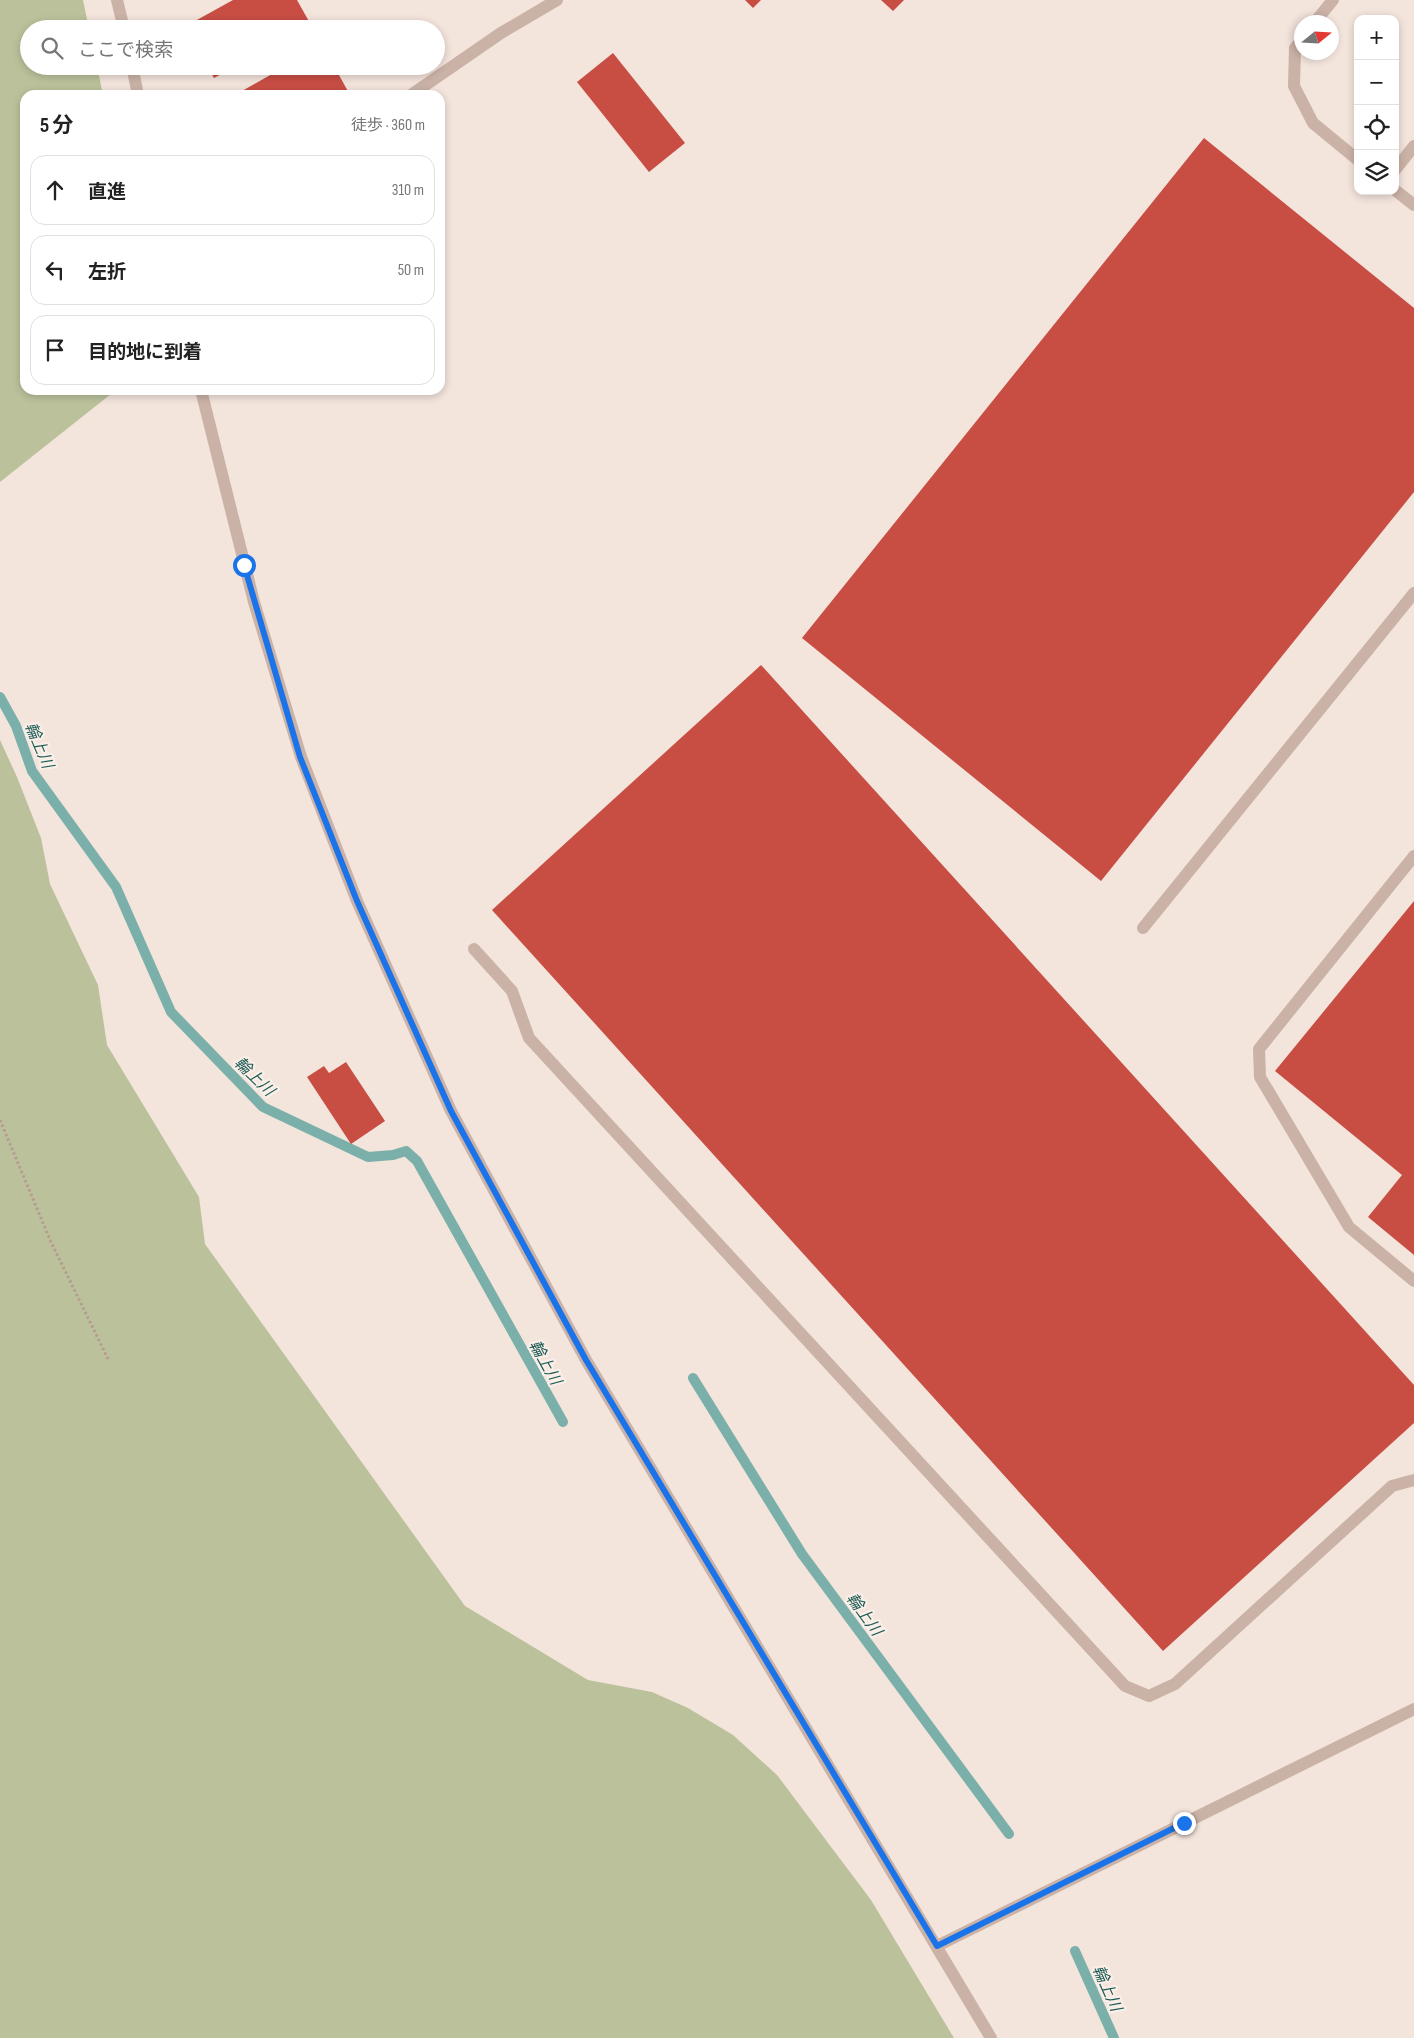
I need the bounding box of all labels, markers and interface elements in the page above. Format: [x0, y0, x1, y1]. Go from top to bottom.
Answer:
north arrow [1294, 15, 1339, 60]
map controls [1354, 15, 1399, 195]
button: + [1354, 15, 1399, 60]
search box [20, 20, 445, 75]
icon: search [38, 34, 66, 62]
text: ここで検索 [78, 39, 173, 62]
button: − [1354, 60, 1399, 105]
button: locate [1354, 105, 1399, 150]
text: 5 分 [40, 113, 74, 138]
text: 徒歩 · 360 m [351, 116, 425, 135]
button: layers [1354, 150, 1399, 195]
icon: ahead [41, 176, 69, 204]
text: 直進 [88, 181, 126, 204]
text: 310 m [392, 181, 424, 200]
icon: left [41, 256, 69, 284]
text: 左折 [88, 261, 126, 284]
text: 50 m [398, 261, 424, 280]
icon: arrive [41, 336, 69, 364]
text: 目的地に到着 [88, 341, 202, 364]
route start [233, 554, 256, 577]
water label: 輪上川 [20, 720, 58, 773]
water label: 輪上川 [230, 1054, 279, 1102]
water label: 輪上川 [525, 1337, 566, 1390]
water label: 輪上川 [842, 1590, 887, 1641]
route end [1173, 1812, 1196, 1835]
water label: 輪上川 [1088, 1963, 1126, 2016]

